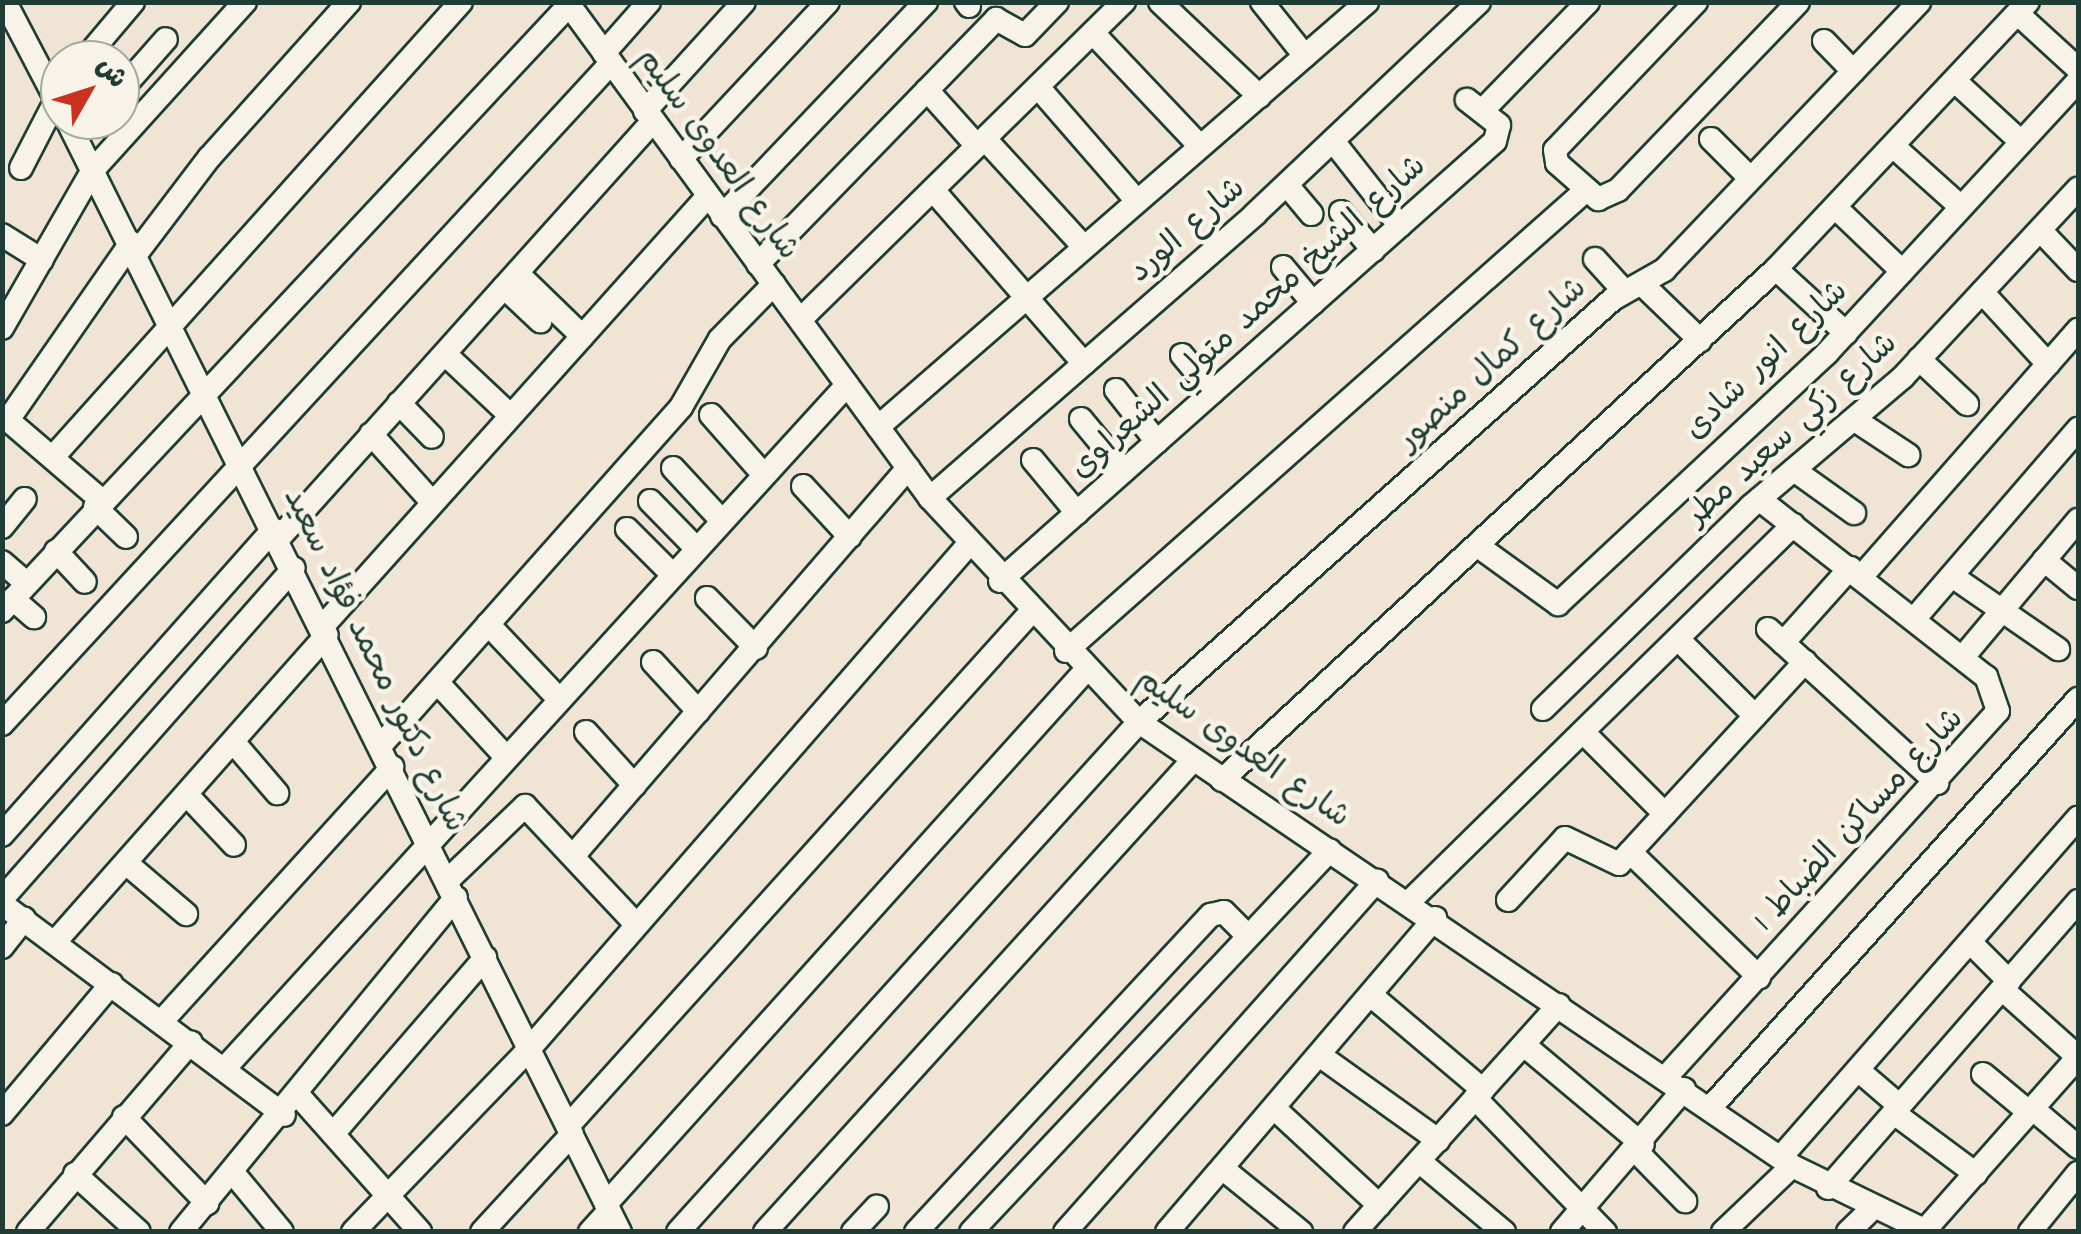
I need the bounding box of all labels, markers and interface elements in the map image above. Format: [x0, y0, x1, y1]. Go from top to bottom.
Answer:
north arrow [40, 40, 140, 140]
street label: شارع العدوى سليم [628, 41, 808, 267]
text: ش [87, 48, 137, 96]
street label: شارع الشيخ محمد متولي الشعراوى [1062, 147, 1434, 487]
street label: شارع الورد [1121, 169, 1253, 291]
street label: شارع كمال منصور [1389, 269, 1595, 459]
street label: شارع انور شادى [1676, 272, 1856, 448]
street label: شارع زكي سعيد مطر [1679, 324, 1905, 534]
street label: شارع دكتور محمد فؤاد سعيد [275, 482, 475, 838]
street label: شارع العدوى سليم [1129, 660, 1357, 836]
street label: شارع مساكن الضباط 1 [1746, 700, 1972, 938]

